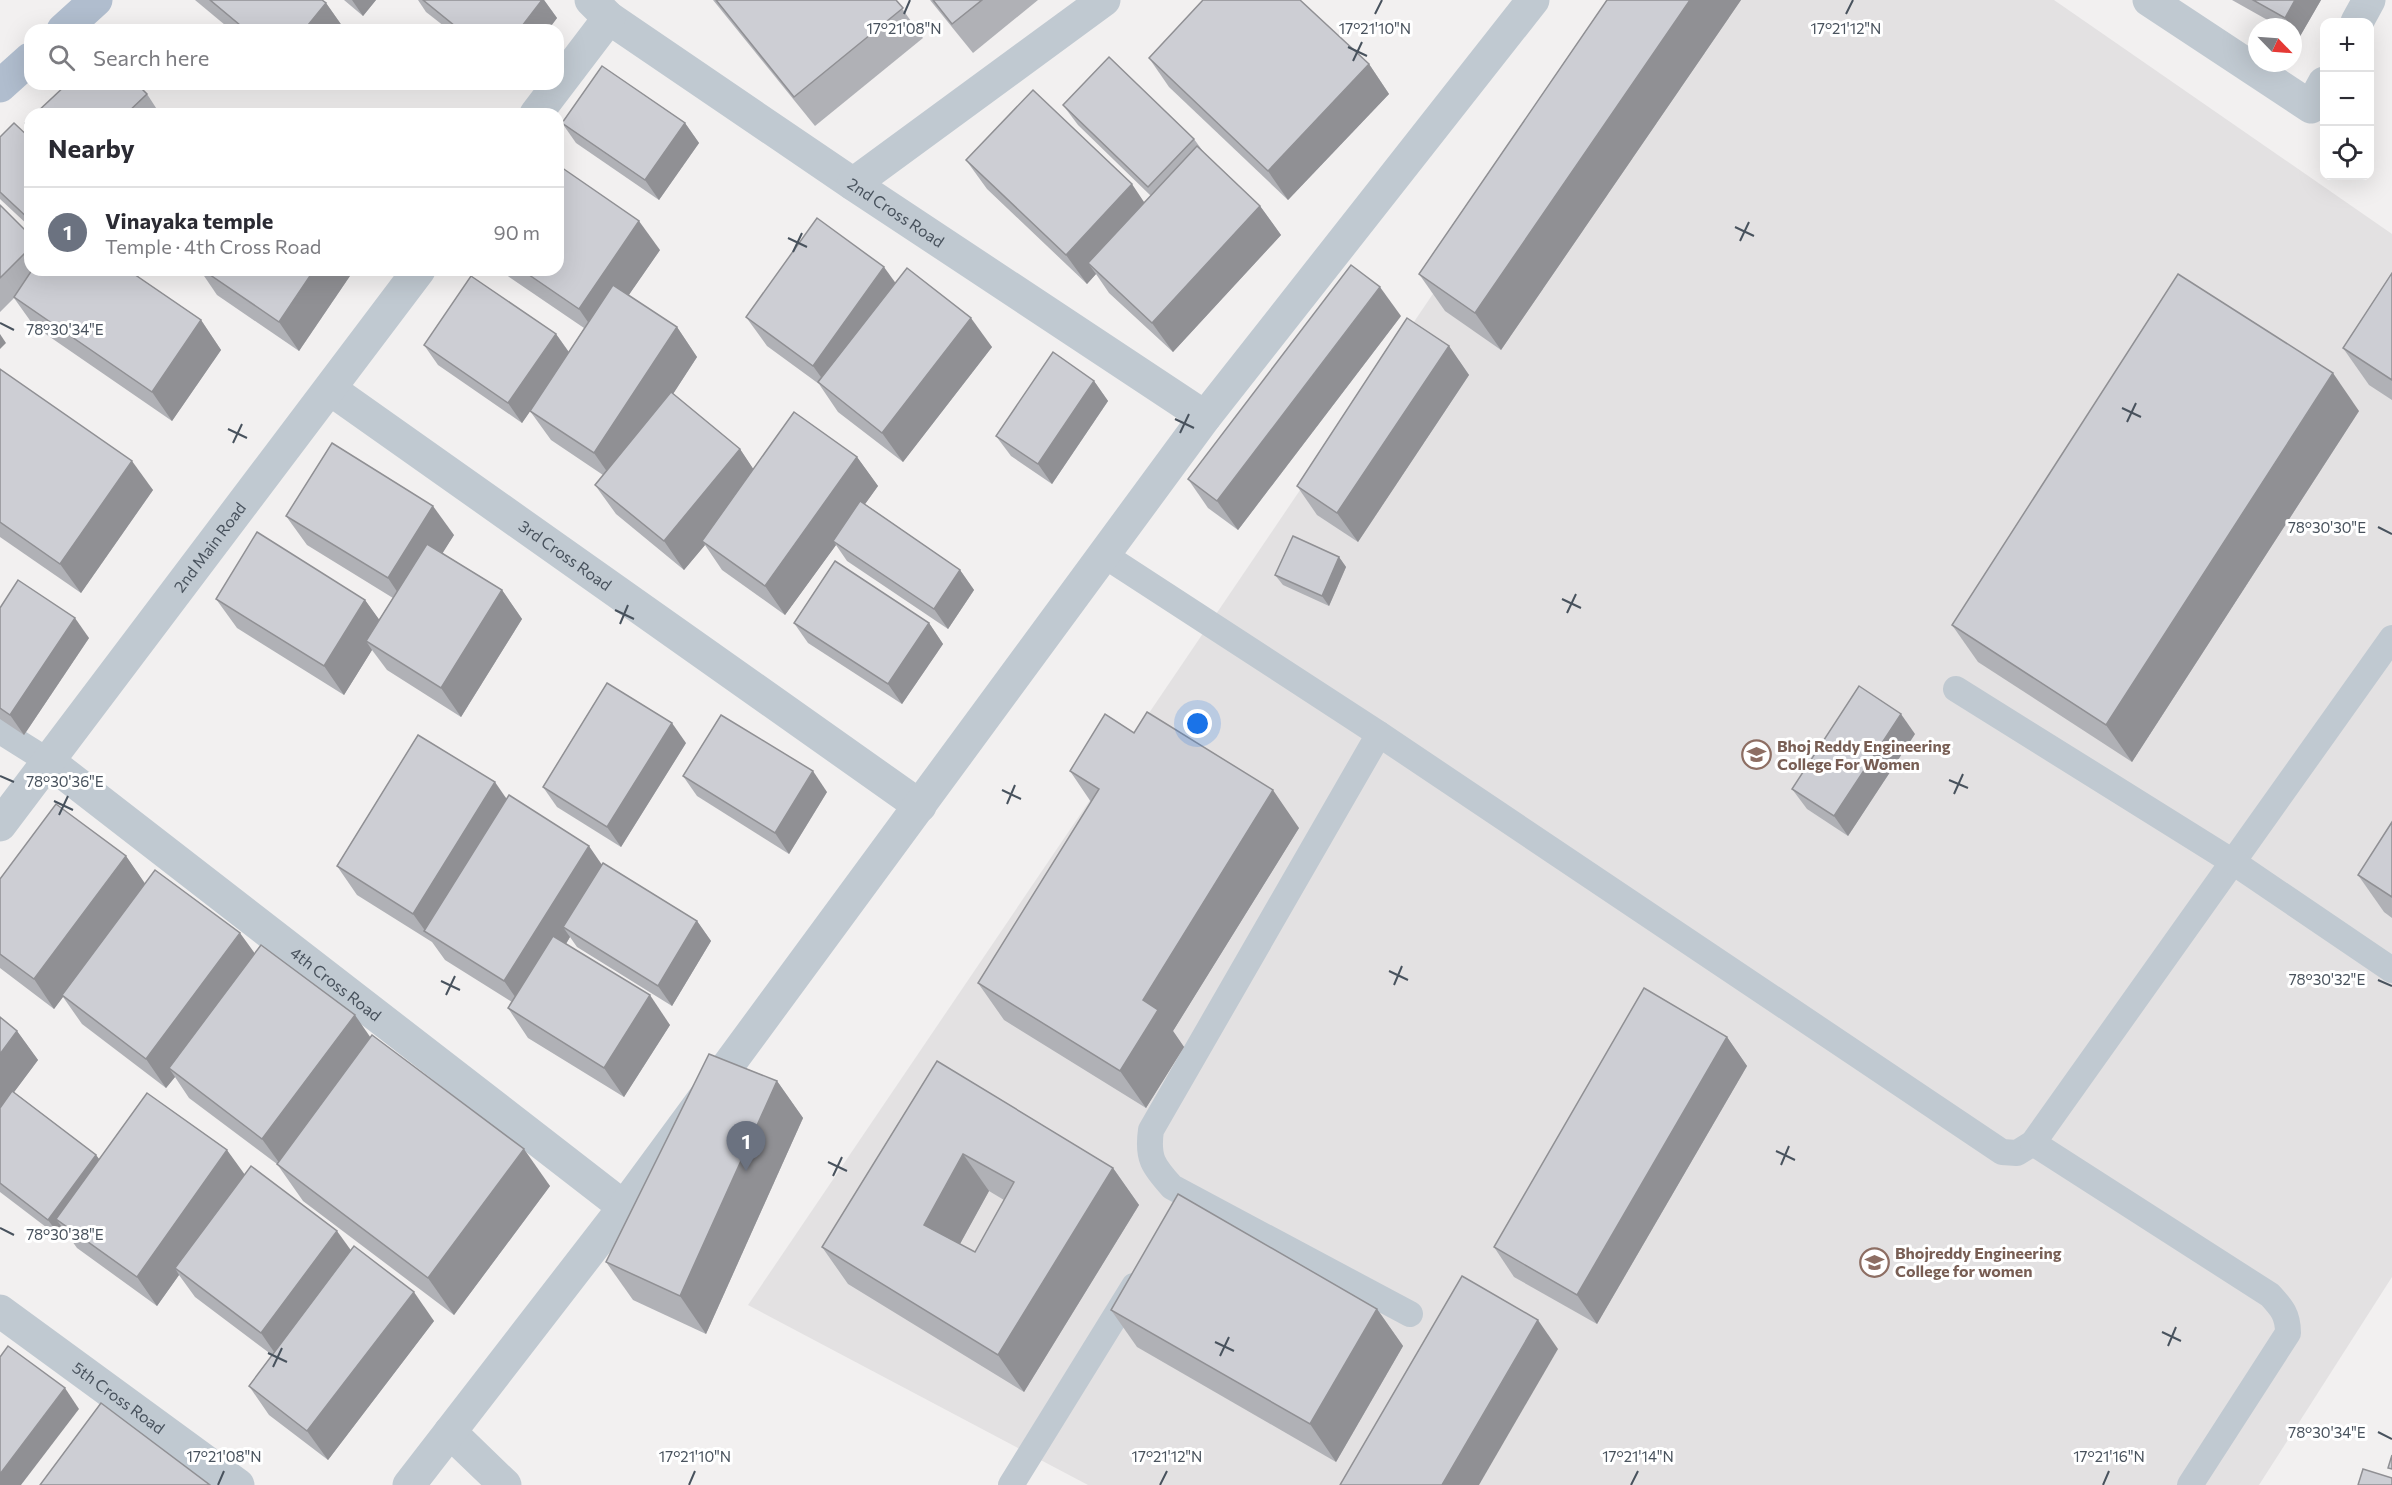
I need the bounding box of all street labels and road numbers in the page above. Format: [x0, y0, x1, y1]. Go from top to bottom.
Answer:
street label: 2nd Cross Road [844, 173, 948, 251]
street label: 2nd Main Road [169, 498, 249, 596]
street label: 3rd Cross Road [515, 516, 616, 594]
street label: 4th Cross Road [287, 942, 385, 1025]
street label: 5th Cross Road [69, 1357, 169, 1437]

